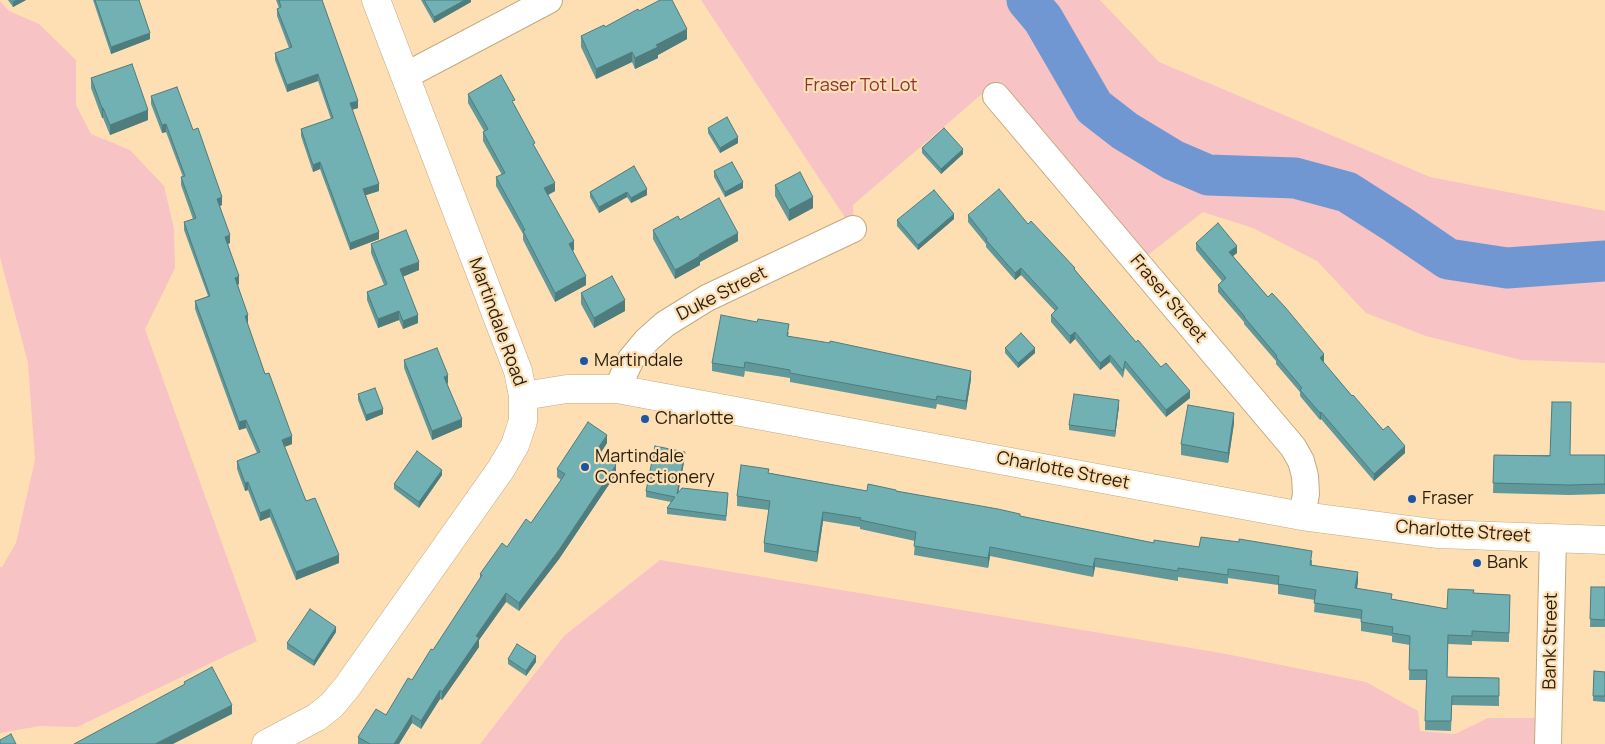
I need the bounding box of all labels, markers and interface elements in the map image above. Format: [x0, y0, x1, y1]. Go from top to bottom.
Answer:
park label: Fraser Tot Lot [804, 75, 918, 97]
street label: Fraser Street [1125, 251, 1211, 347]
street label: Martindale Road [464, 255, 530, 389]
street label: Duke Street [673, 262, 771, 326]
place label: Martindale [594, 350, 683, 372]
marker: Martindale [578, 355, 590, 367]
place label: Charlotte [655, 408, 734, 430]
marker: Charlotte [639, 413, 651, 425]
place label: Martindale Confectionery [595, 446, 715, 488]
street label: Charlotte Street [995, 447, 1131, 495]
marker: Martindale Confectionery [579, 461, 591, 473]
place label: Fraser [1422, 488, 1474, 510]
marker: Fraser [1406, 493, 1418, 505]
street label: Charlotte Street [1395, 517, 1531, 547]
place label: Bank [1487, 552, 1528, 574]
marker: Bank [1471, 557, 1483, 569]
street label: Bank Street [1539, 592, 1563, 690]

